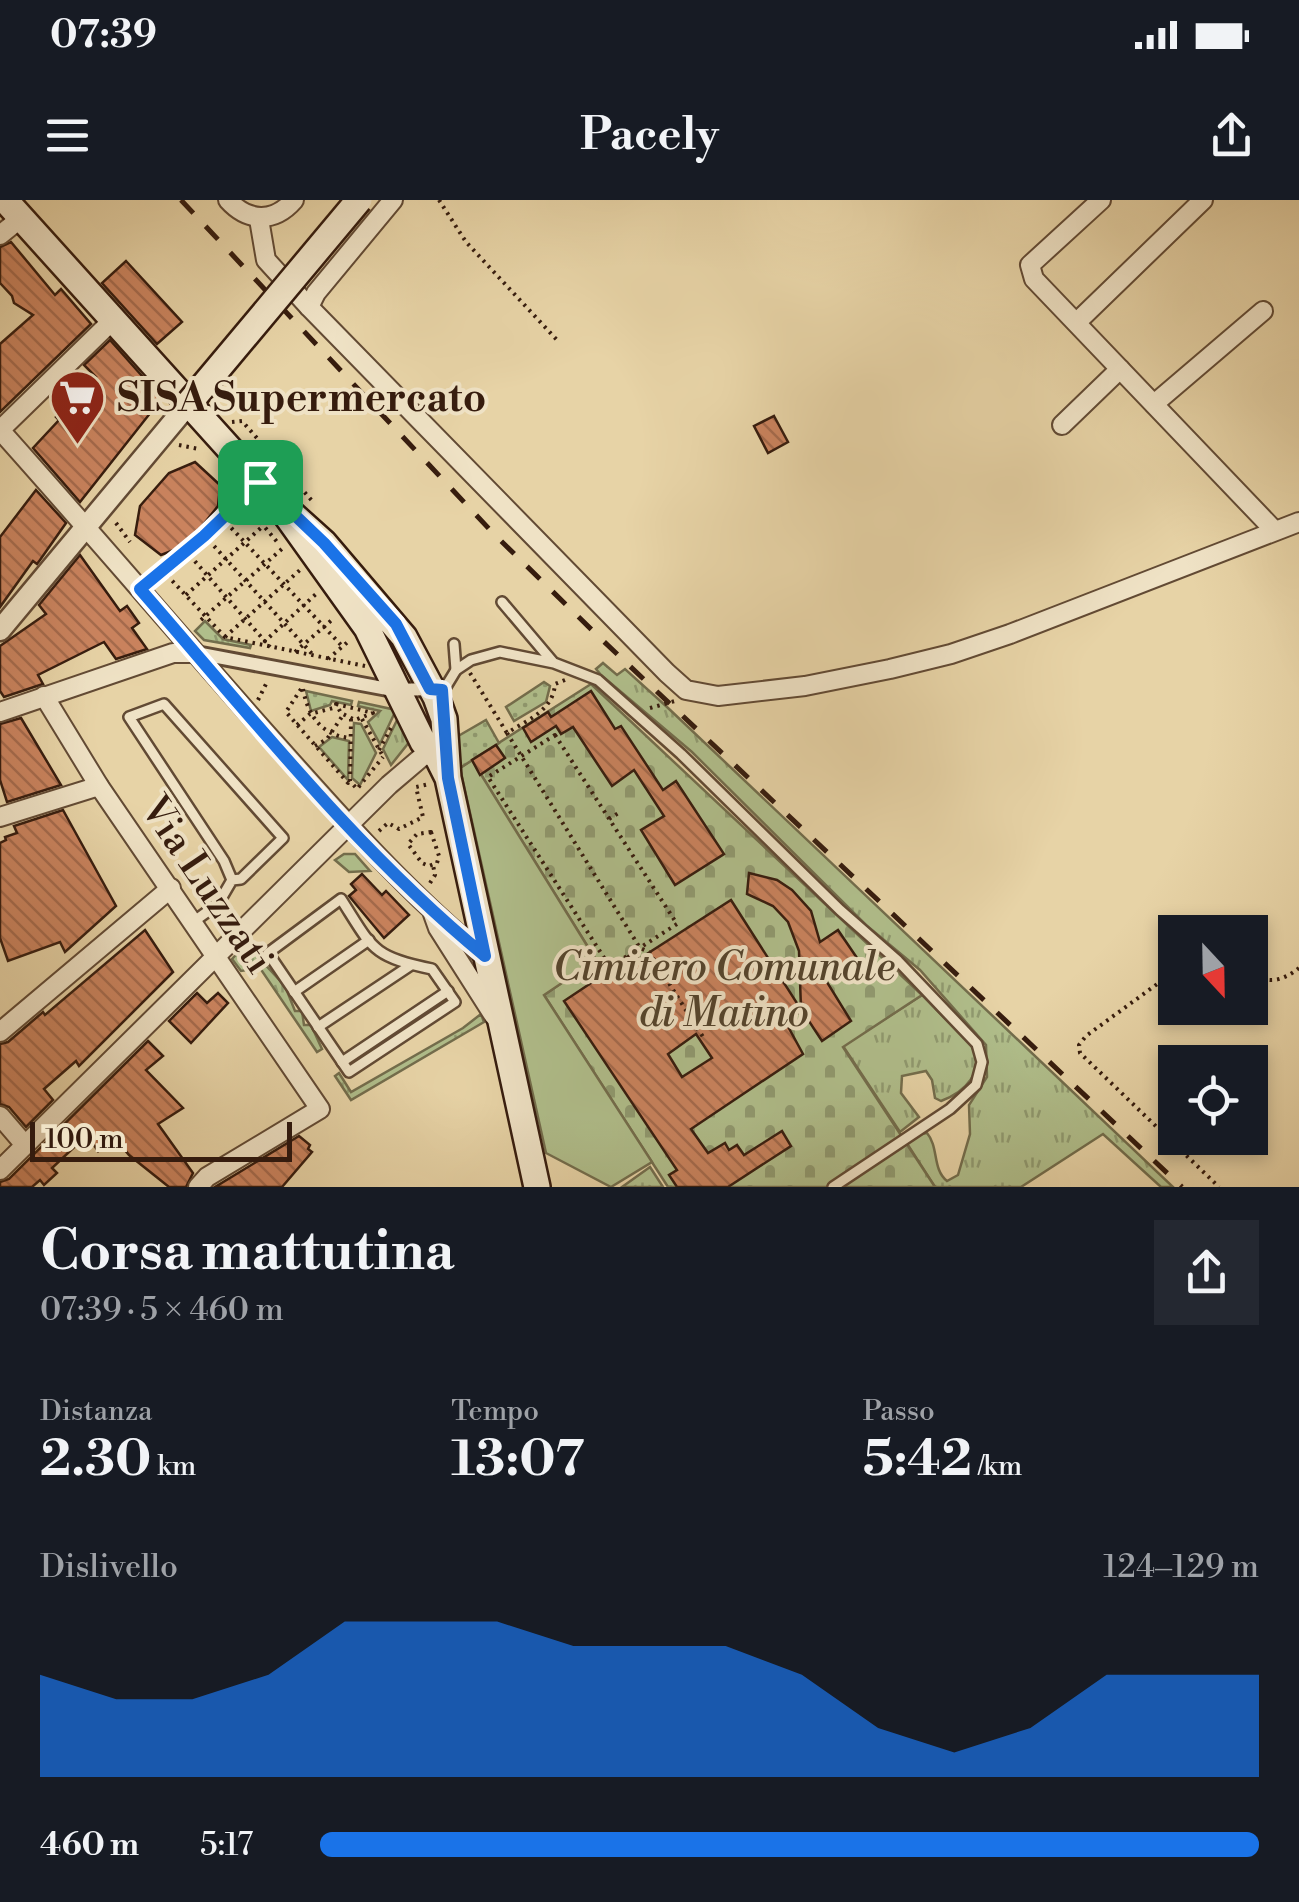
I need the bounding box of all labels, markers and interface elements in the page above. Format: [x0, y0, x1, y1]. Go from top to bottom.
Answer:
text: 07:39 [50, 12, 157, 59]
text: Pacely [580, 107, 719, 164]
icon: menu [40, 108, 95, 163]
icon: share [1204, 108, 1259, 163]
supermarket icon: SISA Supermercato [48, 367, 108, 446]
place label: SISA Supermercato [117, 374, 486, 424]
pin [218, 440, 303, 525]
icon: arrive [233, 455, 288, 510]
street label: Via Luzzati [128, 786, 284, 983]
north arrow [1158, 915, 1268, 1025]
map controls [1158, 915, 1268, 1155]
park label: Cimitero Comunale di Matino [553, 943, 895, 1039]
button: locate [1158, 1045, 1268, 1155]
scale bar [30, 1117, 292, 1161]
text: 100 m [45, 1122, 124, 1157]
text: Corsa mattutina [40, 1218, 454, 1287]
button: share [1154, 1220, 1259, 1325]
text: 07:39 · 5 × 460 m [40, 1290, 284, 1330]
text: Distanza [40, 1394, 152, 1429]
text: Tempo [451, 1394, 539, 1429]
text: Passo [863, 1394, 935, 1429]
text: 2.30 [40, 1429, 151, 1491]
text: 13:07 [451, 1429, 585, 1491]
text: 5:42 [863, 1429, 972, 1491]
text: km [151, 1449, 196, 1484]
text: /km [972, 1449, 1022, 1484]
text: Dislivello [40, 1547, 178, 1587]
text: 124–129 m [1103, 1547, 1259, 1587]
text: 460 m [40, 1825, 139, 1865]
text: 5:17 [200, 1825, 253, 1865]

